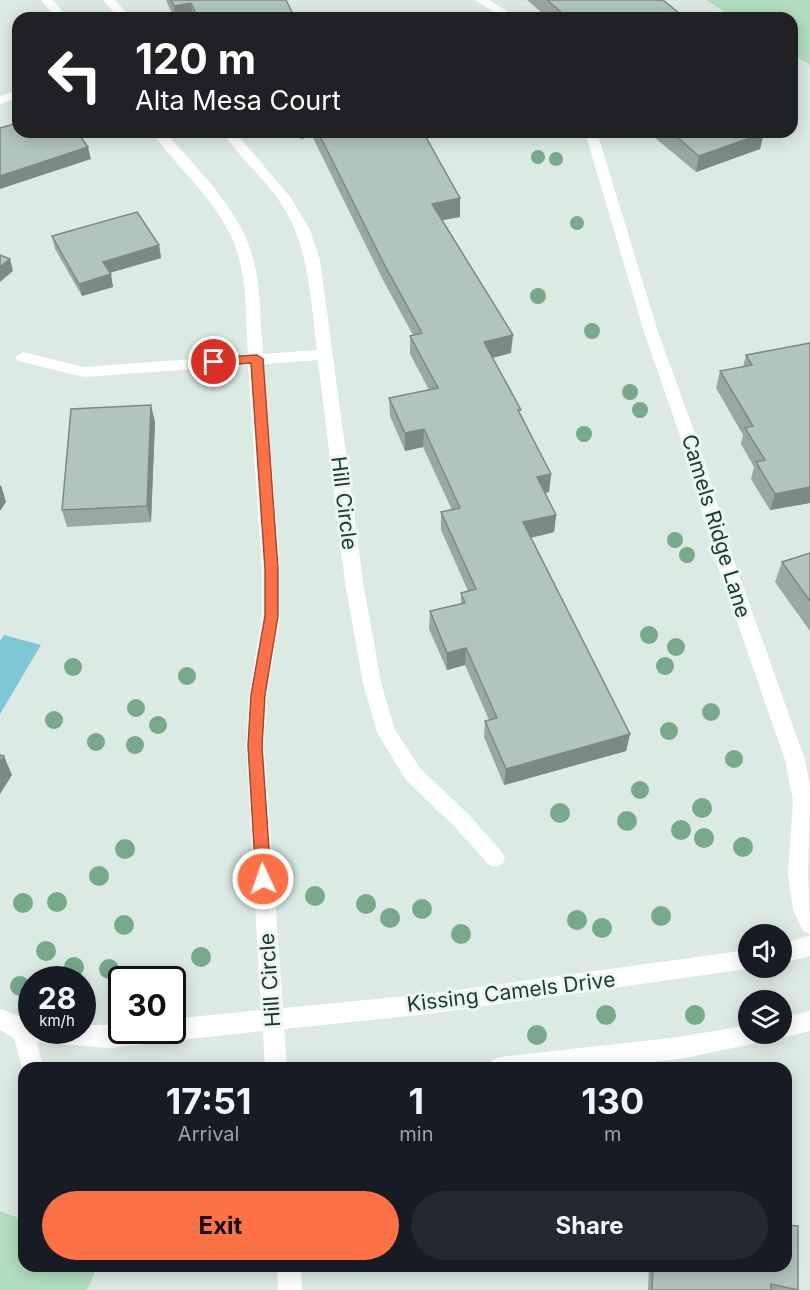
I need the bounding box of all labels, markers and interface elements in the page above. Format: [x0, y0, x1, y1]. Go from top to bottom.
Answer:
text: 120 m [135, 33, 256, 84]
icon: left [36, 36, 114, 114]
text: Alta Mesa Court [135, 84, 341, 117]
pin [188, 336, 239, 387]
icon: arrive [197, 345, 230, 378]
street label: Camels Ridge Lane [677, 431, 756, 621]
street label: Hill Circle [326, 455, 363, 551]
position arrow [231, 847, 295, 911]
map controls [738, 924, 792, 1044]
button: sound [738, 924, 792, 978]
street label: Hill Circle [254, 932, 285, 1028]
speed limit sign: 30 [108, 966, 186, 1044]
street label: Kissing Camels Drive [405, 966, 617, 1017]
text: 28 [38, 980, 76, 1016]
button: layers [738, 990, 792, 1044]
text: km/h [39, 1011, 75, 1030]
text: 17:51 [166, 1079, 252, 1123]
text: 1 [409, 1079, 424, 1123]
text: 130 [581, 1079, 644, 1123]
text: Arrival [178, 1122, 239, 1146]
text: min [399, 1122, 433, 1146]
text: m [604, 1122, 621, 1146]
button: Exit [42, 1191, 399, 1260]
button: Share [411, 1191, 768, 1260]

